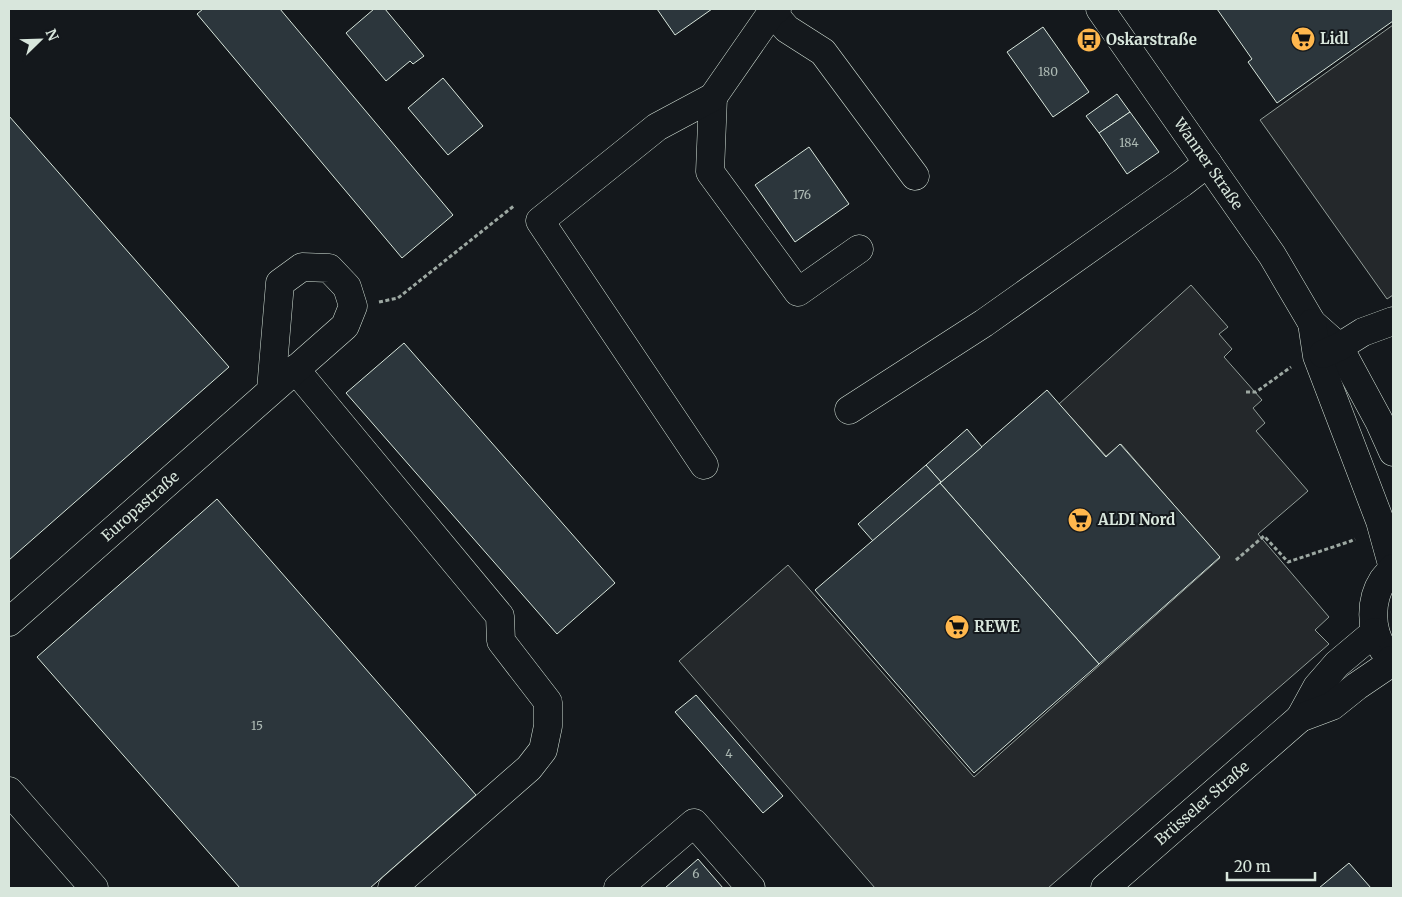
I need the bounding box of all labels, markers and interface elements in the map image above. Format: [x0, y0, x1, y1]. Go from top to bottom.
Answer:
north arrow [15, 15, 65, 65]
text: N [42, 26, 62, 44]
supermarket icon: Lidl [1290, 26, 1316, 52]
bus stop icon: Oskarstraße [1076, 27, 1102, 53]
place label: Lidl [1320, 29, 1349, 48]
place label: Oskarstraße [1106, 30, 1197, 49]
house number: 180 [1038, 64, 1058, 79]
street label: Wanner Straße [1170, 113, 1247, 213]
house number: 184 [1119, 135, 1139, 150]
house number: 176 [793, 187, 811, 202]
street label: Europastraße [97, 467, 183, 545]
supermarket icon: ALDI Nord [1067, 507, 1093, 533]
place label: ALDI Nord [1097, 510, 1175, 529]
supermarket icon: REWE [944, 614, 970, 640]
place label: REWE [974, 617, 1020, 636]
house number: 15 [251, 718, 263, 733]
house number: 4 [725, 746, 733, 761]
street label: Brüsseler Straße [1151, 757, 1253, 849]
scale bar [1227, 850, 1314, 882]
text: 20 m [1234, 857, 1271, 876]
house number: 6 [692, 866, 700, 881]

